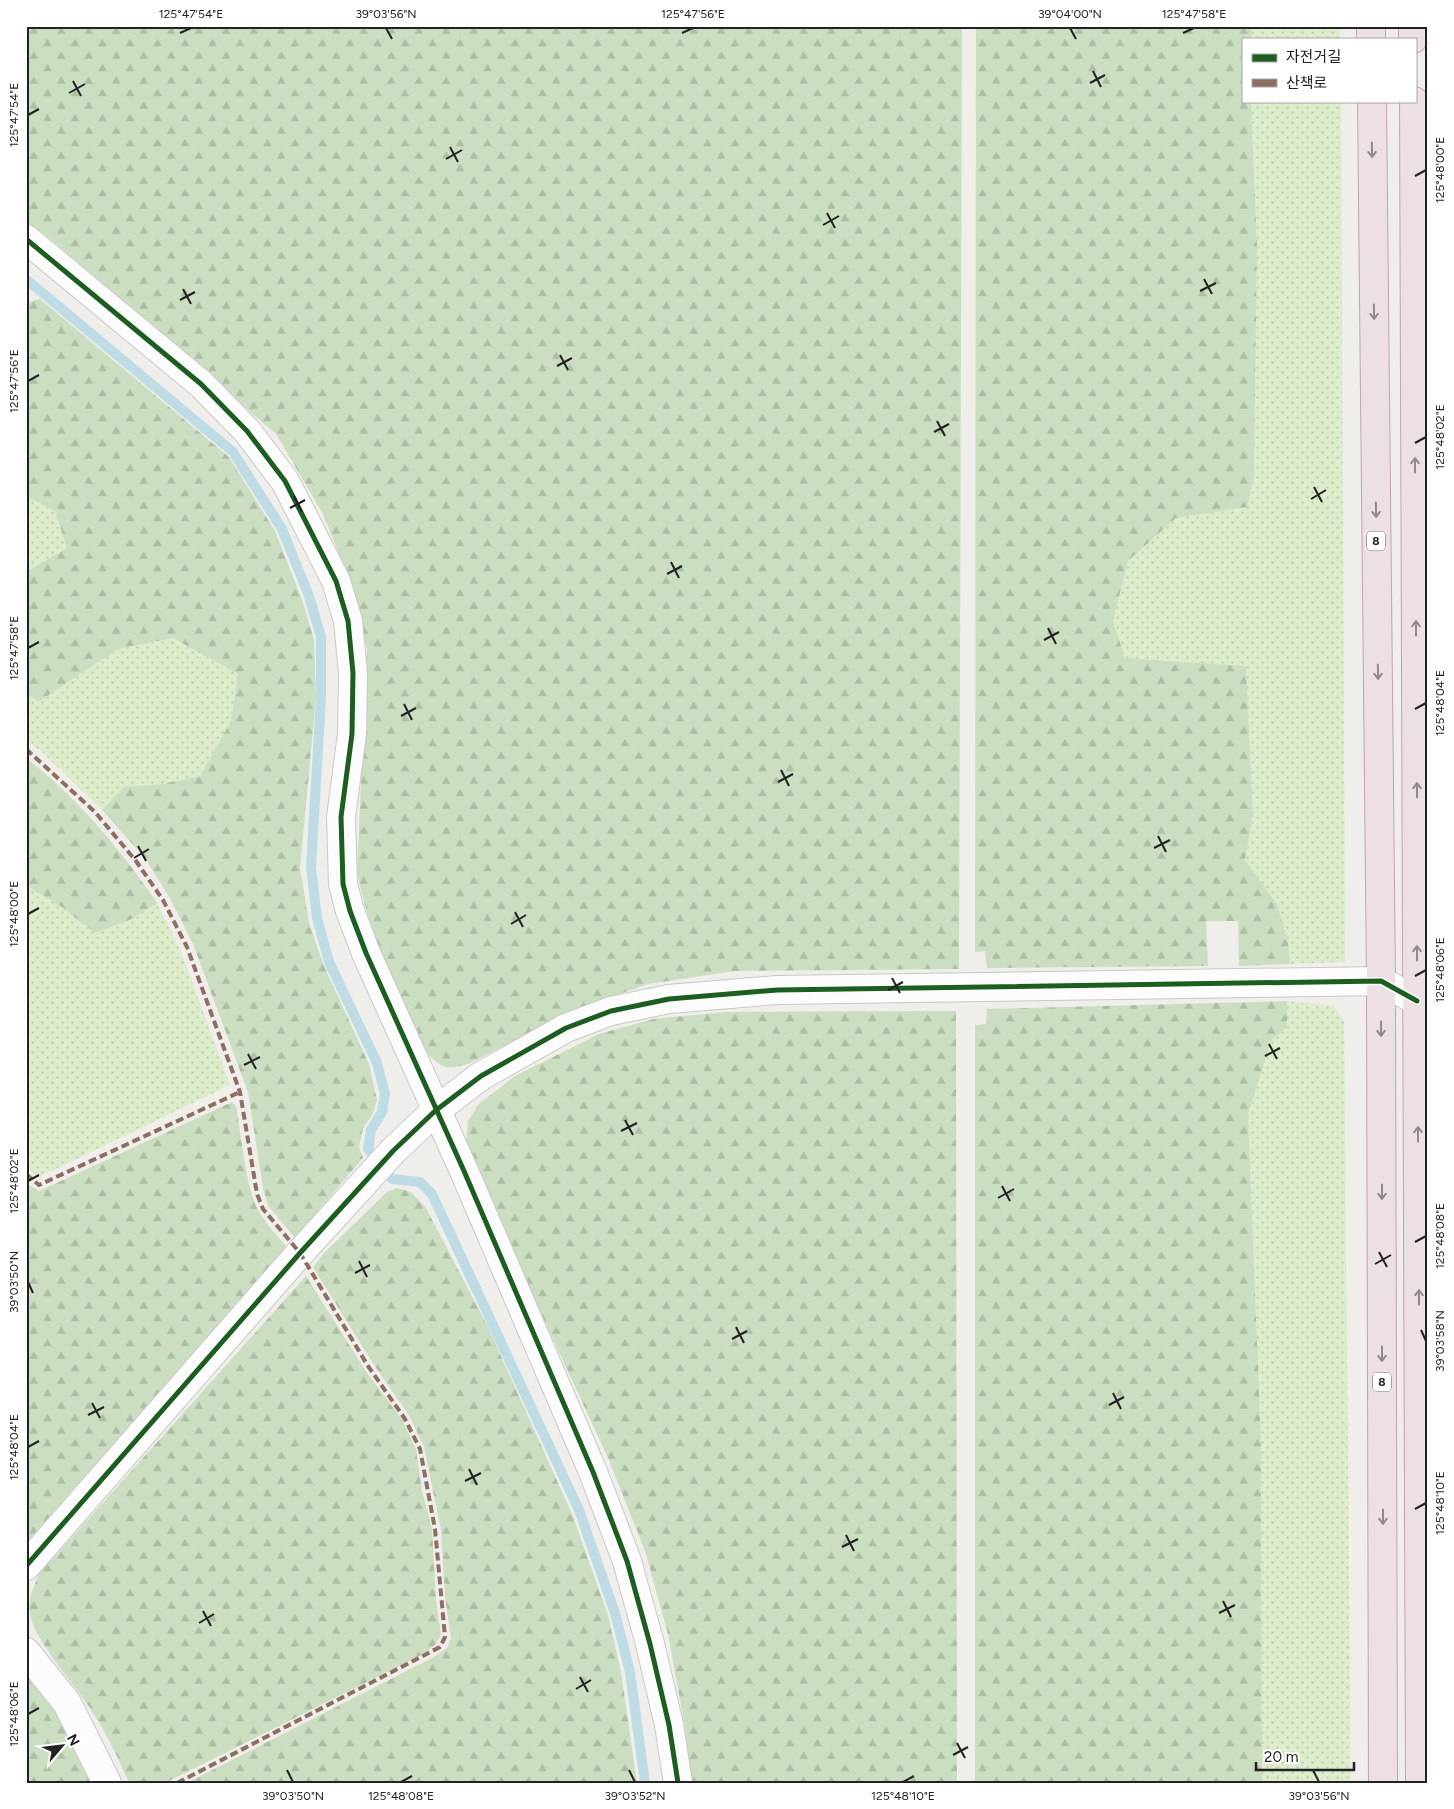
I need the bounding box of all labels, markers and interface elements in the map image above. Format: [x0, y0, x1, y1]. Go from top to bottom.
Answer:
text: 125°47'54"E [159, 7, 223, 21]
text: 39°03'56"N [355, 7, 417, 21]
text: 125°47'56"E [661, 7, 725, 21]
text: 39°04'00"N [1038, 7, 1102, 21]
text: 125°47'58"E [1162, 7, 1226, 21]
legend [1242, 38, 1416, 102]
text: 자전거길 [1286, 48, 1341, 66]
text: 산책로 [1286, 74, 1327, 92]
text: 125°47'54"E [7, 83, 21, 147]
text: 125°48'00"E [1433, 137, 1447, 203]
one-way arrow [1367, 142, 1377, 158]
one-way arrow [1369, 304, 1379, 320]
text: 125°47'56"E [7, 349, 21, 413]
text: 125°48'02"E [1433, 404, 1447, 470]
one-way arrow [1410, 457, 1420, 474]
one-way arrow [1371, 502, 1381, 518]
road number: 8 [1367, 532, 1385, 550]
text: 125°47'58"E [7, 616, 21, 680]
one-way arrow [1411, 620, 1421, 636]
one-way arrow [1373, 664, 1383, 680]
text: 125°48'04"E [1433, 670, 1447, 736]
one-way arrow [1412, 782, 1422, 798]
text: 125°48'00"E [7, 881, 21, 947]
text: 125°48'06"E [1433, 937, 1447, 1003]
one-way arrow [1412, 945, 1422, 961]
one-way arrow [1376, 1021, 1386, 1037]
one-way arrow [1413, 1126, 1423, 1142]
text: 125°48'02"E [7, 1148, 21, 1214]
one-way arrow [1377, 1184, 1387, 1200]
text: 125°48'08"E [1433, 1203, 1447, 1269]
text: 39°03'50"N [7, 1251, 21, 1313]
one-way arrow [1414, 1289, 1424, 1305]
text: 39°03'58"N [1433, 1310, 1447, 1372]
one-way arrow [1377, 1346, 1387, 1362]
road number: 8 [1373, 1372, 1391, 1391]
text: 125°48'04"E [7, 1414, 21, 1480]
text: 125°48'10"E [1433, 1471, 1447, 1535]
one-way arrow [1378, 1508, 1388, 1525]
text: 125°48'06"E [7, 1681, 21, 1747]
north arrow [38, 1722, 88, 1772]
text: N [63, 1731, 83, 1749]
scale bar [1256, 1739, 1354, 1771]
text: 20 m [1264, 1748, 1298, 1766]
text: 39°03'50"N [262, 1789, 324, 1803]
text: 125°48'08"E [368, 1789, 434, 1803]
text: 39°03'52"N [604, 1789, 666, 1803]
text: 125°48'10"E [871, 1789, 935, 1803]
text: 39°03'56"N [1288, 1789, 1350, 1803]

